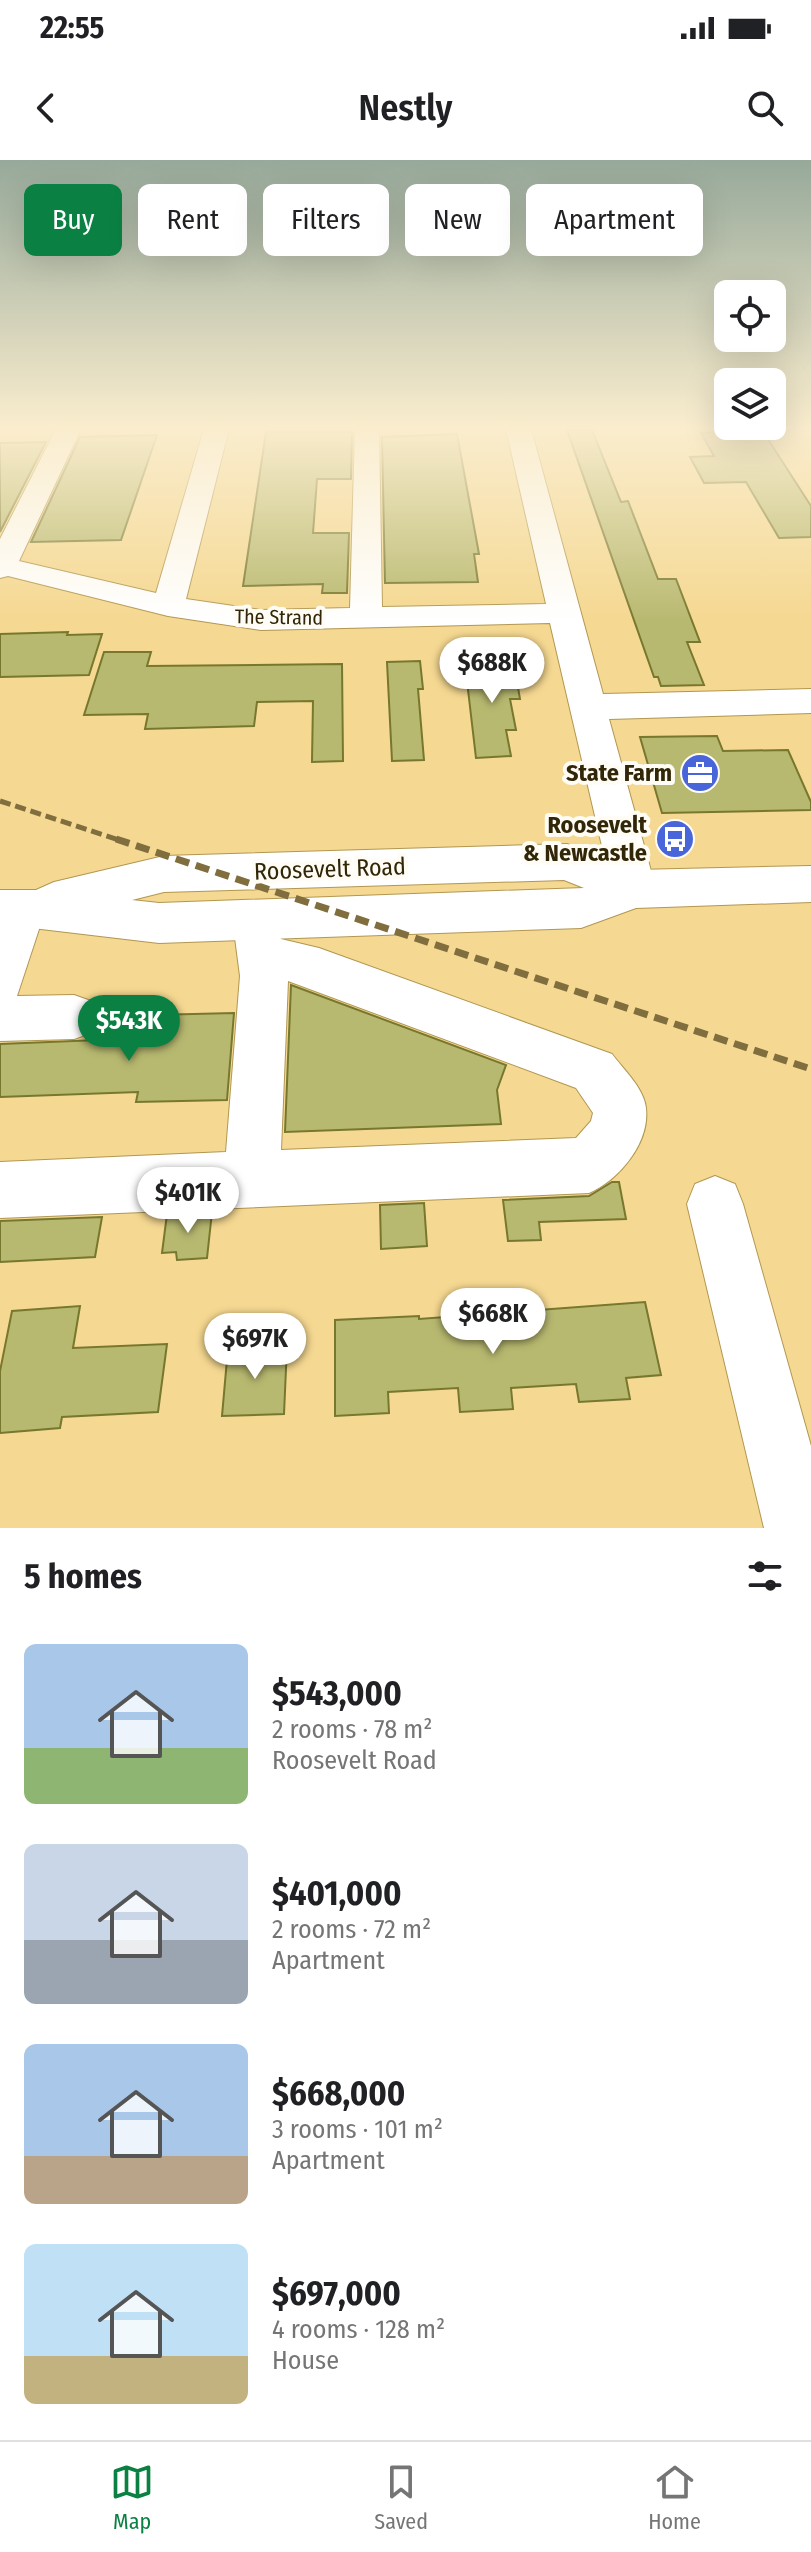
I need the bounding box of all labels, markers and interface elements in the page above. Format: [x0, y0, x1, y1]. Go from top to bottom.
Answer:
text: 22:55 [40, 10, 104, 46]
icon: back [24, 86, 68, 130]
text: Nestly [359, 86, 452, 130]
icon: search [743, 86, 787, 130]
chip: Buy [24, 184, 122, 256]
chip: Rent [138, 184, 247, 256]
chip: Filters [263, 184, 389, 256]
chip: New [405, 184, 510, 256]
chip: Apartment [526, 184, 703, 256]
map controls [714, 280, 786, 440]
button: locate [714, 280, 786, 352]
button: layers [714, 368, 786, 440]
street label: The Strand [235, 604, 323, 630]
pin: $688K [436, 637, 548, 705]
text: $688K [457, 647, 527, 678]
office icon: State Farm [679, 752, 721, 794]
place label: State Farm [566, 759, 672, 787]
place label: Roosevelt & Newcastle [523, 811, 648, 867]
bus stop icon: Roosevelt & Newcastle [654, 818, 696, 860]
street label: Roosevelt Road [254, 852, 406, 886]
pin: $543K [73, 995, 185, 1063]
text: $543K [96, 1005, 162, 1036]
pin: $401K [132, 1167, 244, 1235]
text: $401K [155, 1177, 221, 1208]
pin: $668K [437, 1288, 549, 1356]
text: $668K [459, 1298, 527, 1329]
pin: $697K [199, 1313, 311, 1381]
text: $697K [222, 1323, 288, 1354]
icon: filters [743, 1554, 787, 1598]
text: 5 homes [24, 1556, 142, 1597]
text: $543,000 [272, 1673, 402, 1714]
icon: home [88, 1676, 184, 1772]
text: 2 rooms · 78 m² [272, 1714, 433, 1745]
text: Roosevelt Road [272, 1745, 437, 1776]
text: $401,000 [272, 1873, 402, 1914]
icon: home [88, 1876, 184, 1972]
text: 2 rooms · 72 m² [272, 1914, 431, 1945]
text: Apartment [272, 1945, 385, 1976]
text: $668,000 [272, 2073, 405, 2114]
icon: home [88, 2076, 184, 2172]
text: 3 rooms · 101 m² [272, 2114, 443, 2145]
text: Apartment [272, 2145, 385, 2176]
text: $697,000 [272, 2273, 401, 2314]
icon: home [88, 2276, 184, 2372]
text: 4 rooms · 128 m² [272, 2314, 445, 2345]
text: House [272, 2345, 339, 2376]
tab: Map [110, 2460, 154, 2535]
tab: Saved [374, 2460, 428, 2535]
tab: Home [648, 2460, 701, 2535]

